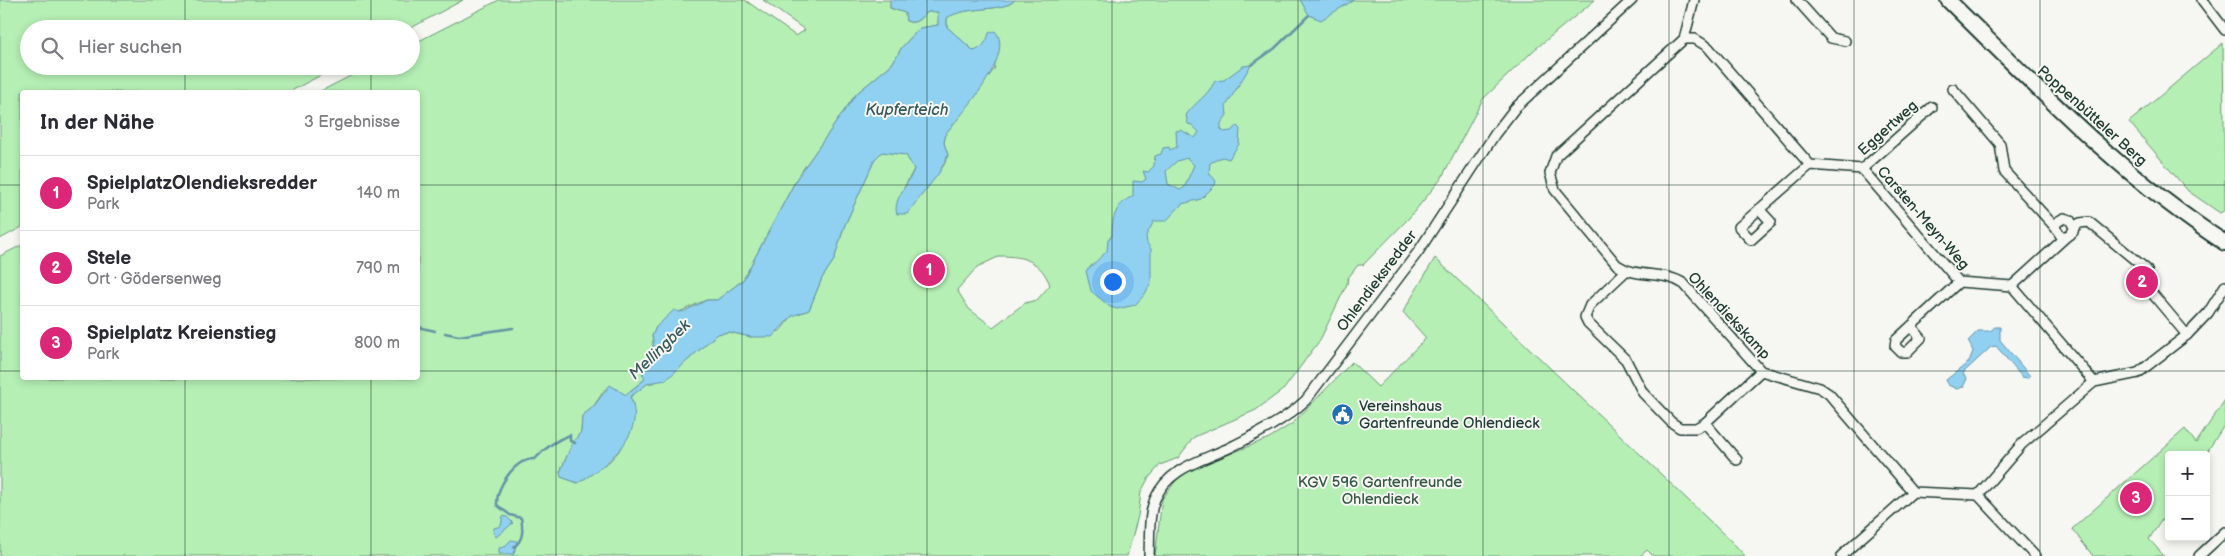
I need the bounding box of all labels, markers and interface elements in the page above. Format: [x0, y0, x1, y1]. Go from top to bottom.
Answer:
search box [20, 20, 420, 75]
icon: search [38, 34, 66, 62]
text: Hier suchen [78, 36, 182, 59]
street label: Poppenbütteler Berg [2033, 62, 2151, 170]
street label: Eggertweg [1854, 96, 1922, 160]
water label: Kupferteich [866, 101, 949, 120]
text: In der Nähe [40, 110, 154, 135]
text: 3 Ergebnisse [304, 113, 400, 132]
street label: Carsten-Meyn-Weg [1873, 162, 1973, 274]
text: SpielplatzOlendieksredder [87, 172, 317, 195]
text: 1 [53, 184, 59, 203]
text: 140 m [357, 184, 400, 203]
text: Park [87, 195, 119, 214]
street label: Ohlendieksredder [1333, 226, 1422, 335]
text: Stele [87, 247, 131, 270]
pin: 1 [913, 251, 945, 289]
text: 2 [51, 259, 61, 278]
text: 790 m [356, 259, 400, 278]
pin: 2 [2126, 263, 2158, 301]
street label: Ohlendiekskamp [1684, 268, 1775, 364]
your location [1100, 269, 1126, 295]
text: Ort · Gödersenweg [87, 270, 222, 289]
water label: Mellingbek [625, 315, 696, 384]
text: Spielplatz Kreienstieg [87, 322, 276, 345]
text: 3 [51, 334, 61, 353]
text: 800 m [354, 334, 400, 353]
text: Park [87, 345, 119, 364]
place label: Vereinshaus Gartenfreunde Ohlendieck [1359, 397, 1540, 433]
public building icon: Vereinshaus Gartenfreunde Ohlendieck [1331, 403, 1355, 427]
map controls [2165, 451, 2210, 541]
button: + [2165, 451, 2210, 496]
park label: KGV 596 Gartenfreunde Ohlendieck [1298, 473, 1462, 509]
pin: 3 [2120, 479, 2152, 517]
button: − [2165, 496, 2210, 541]

